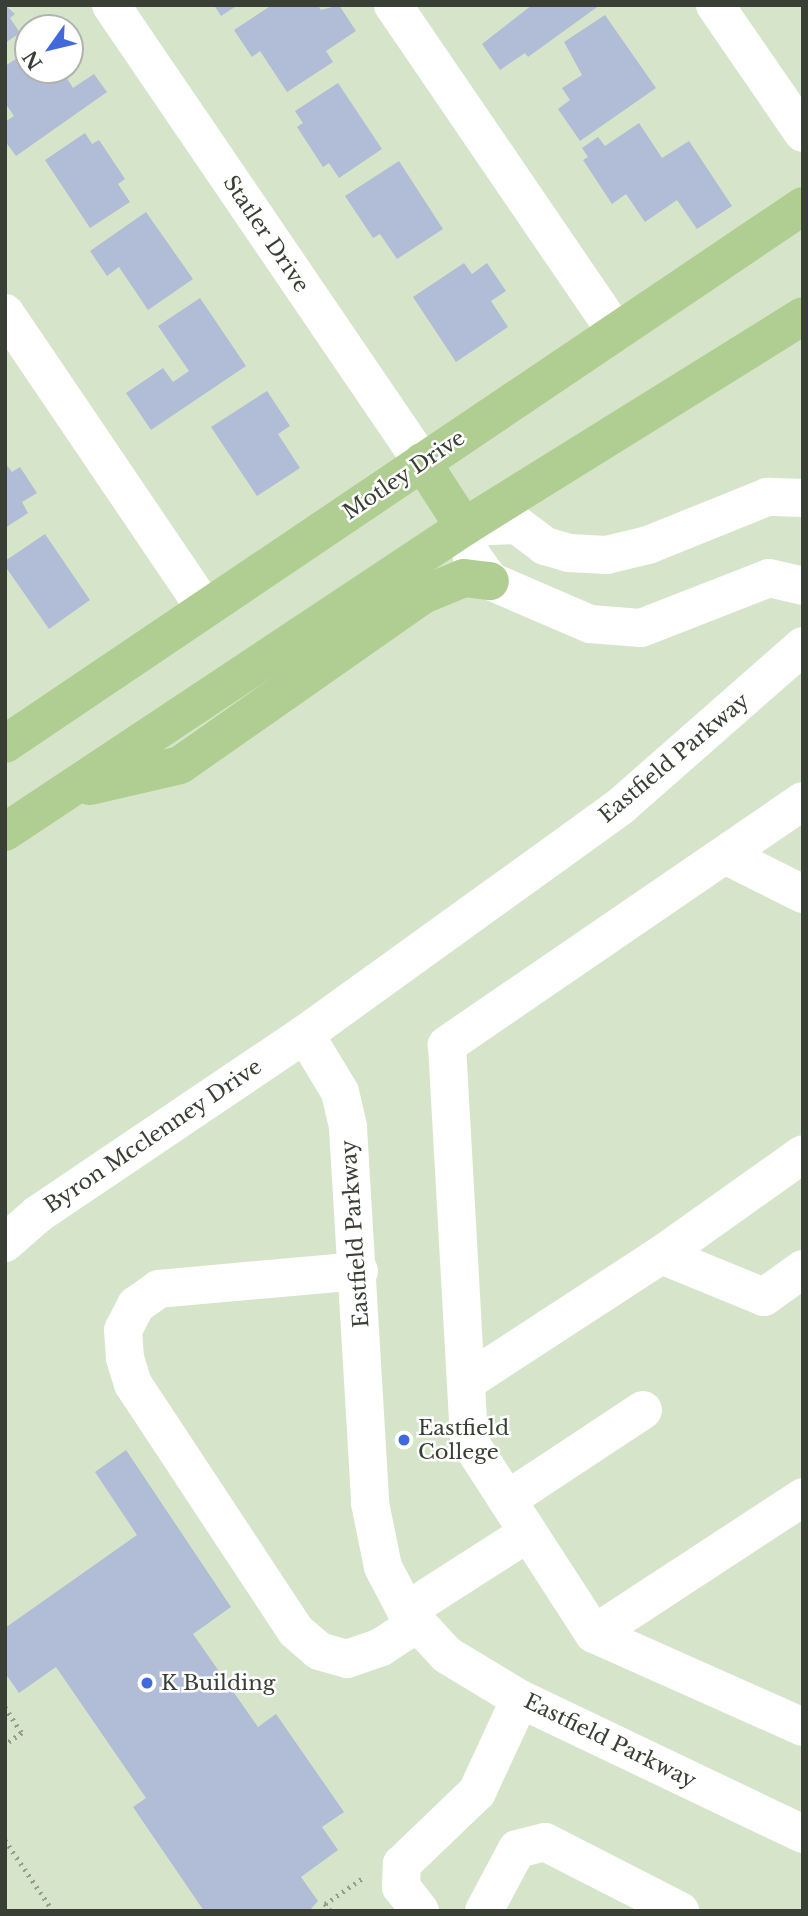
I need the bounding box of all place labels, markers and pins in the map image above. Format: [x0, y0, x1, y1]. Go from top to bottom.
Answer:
place label: Eastfield College [418, 1415, 509, 1465]
marker: Eastfield College [396, 1432, 412, 1448]
place label: K Building [161, 1670, 276, 1696]
marker: K Building [139, 1675, 155, 1691]

